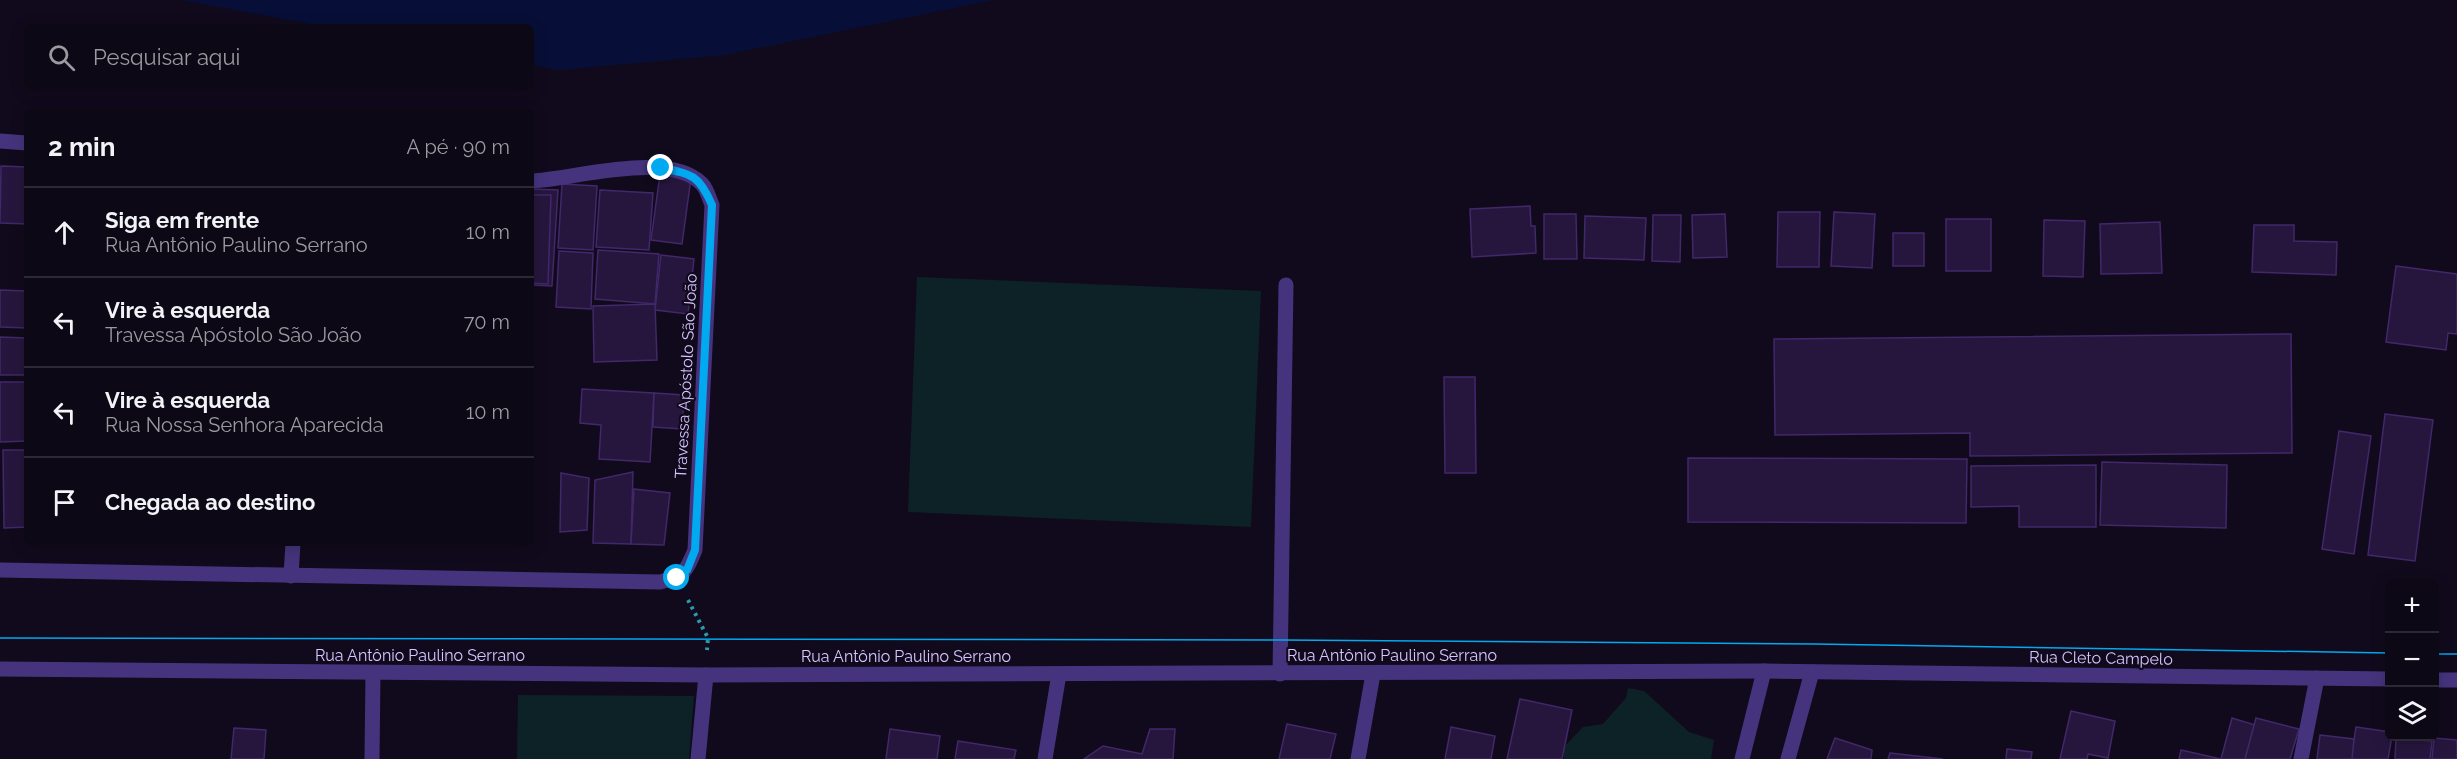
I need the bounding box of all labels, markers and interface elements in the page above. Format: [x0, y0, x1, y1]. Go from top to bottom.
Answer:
search box [24, 24, 534, 90]
icon: search [45, 41, 78, 74]
text: Pesquisar aqui [93, 44, 240, 70]
text: 2 min [48, 132, 115, 162]
text: A pé · 90 m [407, 135, 510, 159]
route end [647, 154, 673, 180]
text: Siga em frente [105, 207, 259, 233]
icon: ahead [48, 216, 81, 249]
text: 10 m [466, 220, 510, 244]
text: Rua Antônio Paulino Serrano [105, 233, 368, 257]
street label: Travessa Apóstolo São João [671, 273, 701, 479]
text: Vire à esquerda [105, 297, 270, 323]
icon: left [48, 306, 81, 339]
text: 70 m [464, 310, 510, 334]
text: Travessa Apóstolo São João [105, 323, 362, 347]
text: Vire à esquerda [105, 387, 270, 413]
icon: left [48, 396, 81, 429]
text: 10 m [466, 400, 510, 424]
text: Rua Nossa Senhora Aparecida [105, 413, 384, 437]
icon: arrive [48, 486, 81, 519]
text: Chegada ao destino [105, 489, 315, 515]
route start [663, 564, 689, 590]
map controls [2385, 579, 2439, 741]
button: + [2385, 579, 2439, 633]
button: − [2385, 633, 2439, 687]
street label: Rua Antônio Paulino Serrano [315, 646, 525, 665]
street label: Rua Antônio Paulino Serrano [1287, 646, 1497, 665]
street label: Rua Antônio Paulino Serrano [801, 647, 1011, 666]
street label: Rua Cleto Campelo [2029, 647, 2173, 669]
button: layers [2385, 687, 2439, 741]

